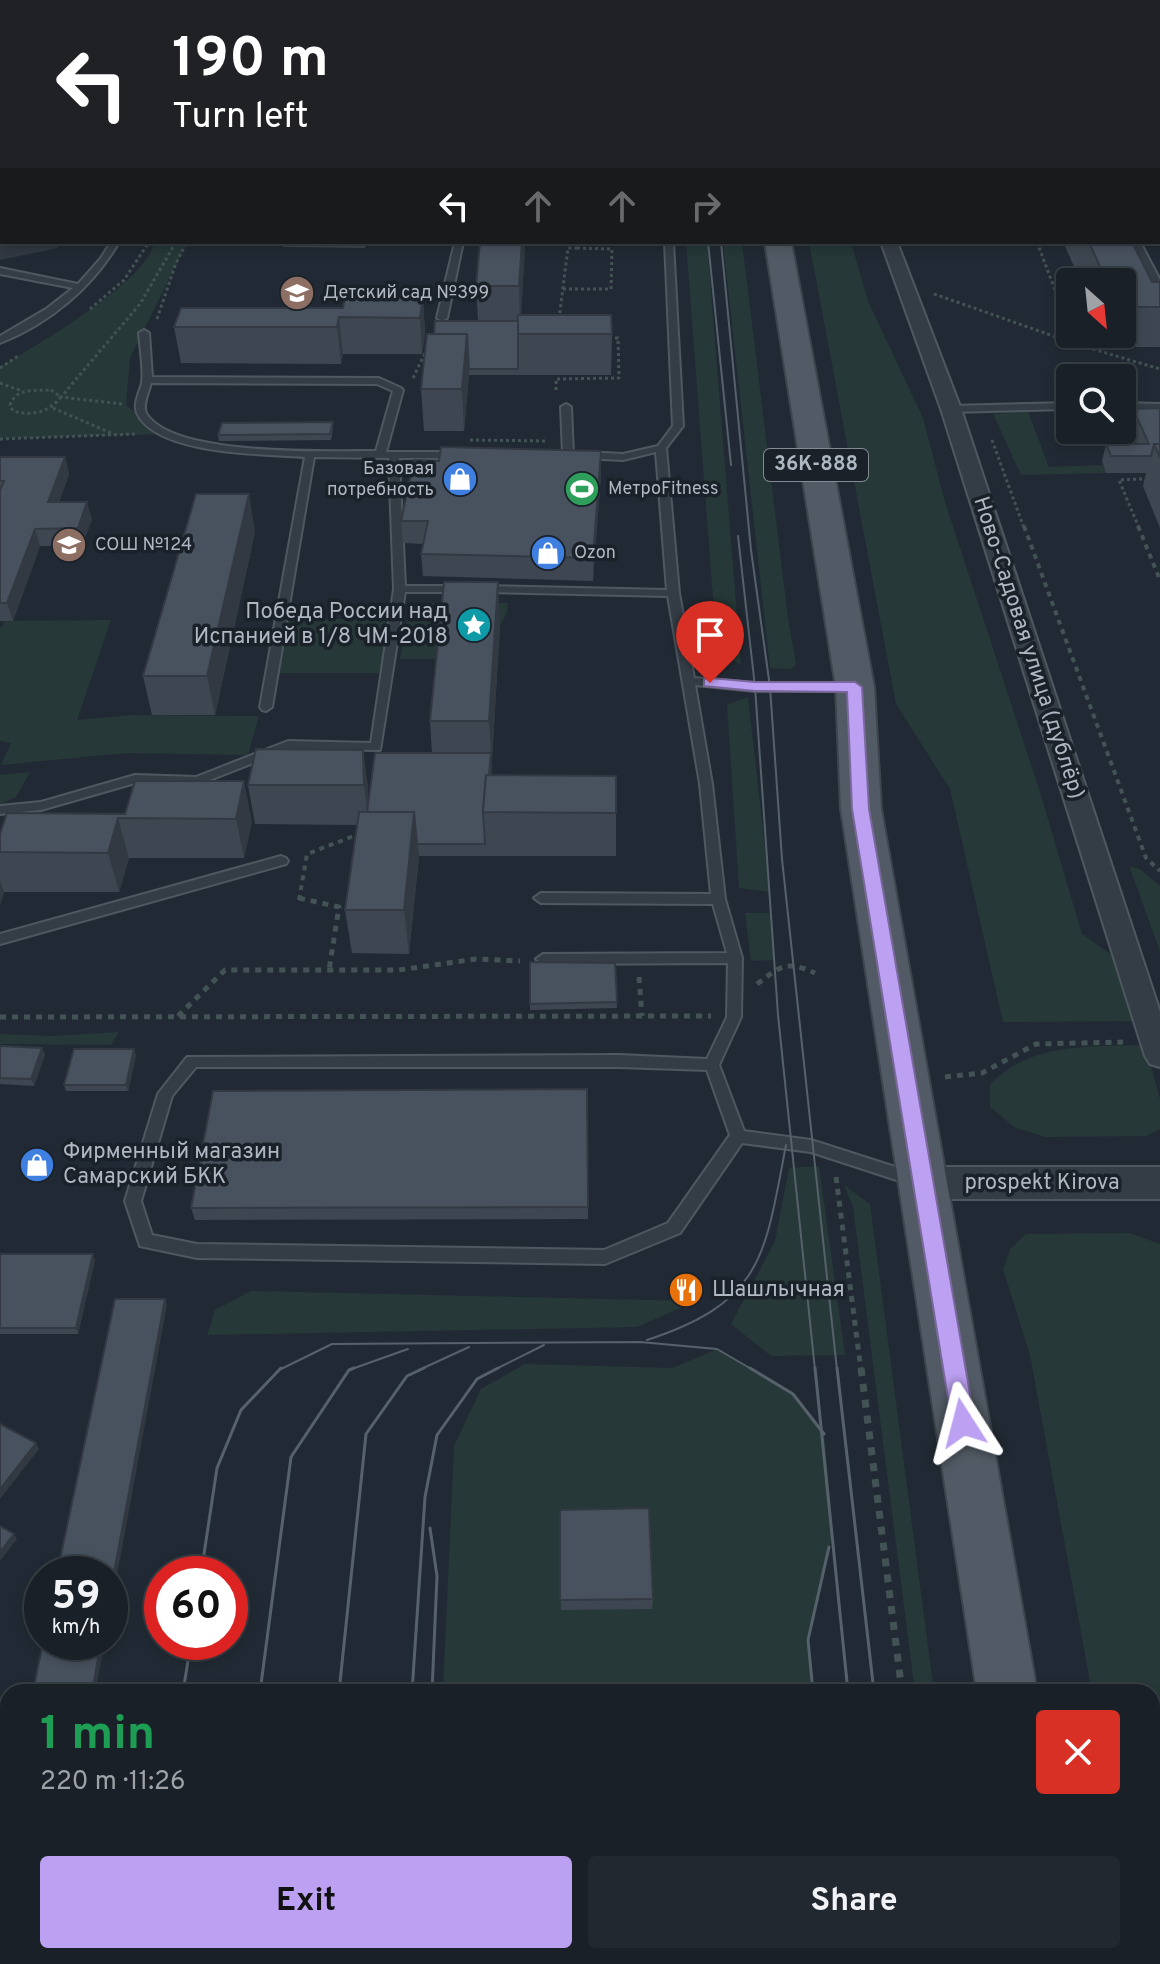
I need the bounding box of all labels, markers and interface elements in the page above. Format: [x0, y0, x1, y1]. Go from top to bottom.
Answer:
text: 190 m [172, 26, 329, 96]
icon: left [40, 32, 144, 136]
text: Turn left [172, 95, 309, 141]
icon: left [432, 184, 476, 228]
icon: ahead [516, 184, 560, 228]
icon: ahead [600, 184, 644, 228]
icon: right [684, 184, 728, 228]
north arrow [1056, 268, 1136, 348]
map controls [1056, 268, 1136, 444]
school or university icon: Детский сад №399 [278, 274, 316, 312]
place label: Детский сад №399 [323, 282, 489, 305]
button: search [1056, 364, 1136, 444]
road number: 36К-888 [764, 449, 868, 481]
place label: Базовая потребность [327, 458, 434, 502]
shop icon: Базовая потребность [441, 460, 479, 498]
sports icon: МетроFitness [563, 470, 601, 508]
place label: МетроFitness [608, 478, 719, 501]
street label: Ново-Садовая улица (дублёр) [966, 493, 1090, 803]
school or university icon: СОШ №124 [50, 526, 88, 564]
place label: СОШ №124 [95, 534, 192, 557]
shop icon: Ozon [529, 534, 567, 572]
place label: Ozon [574, 542, 616, 565]
place label: Победа России над Испанией в 1/8 ЧМ-2018 [194, 599, 448, 651]
pin [676, 601, 744, 683]
place icon: Победа России над Испанией в 1/8 ЧМ-2018 [455, 606, 493, 644]
icon: arrive [688, 613, 732, 657]
place label: Фирменный магазин Самарский БКК [63, 1139, 280, 1191]
shop icon: Фирменный магазин Самарский БКК [18, 1146, 56, 1184]
street label: prospekt Kirova [965, 1170, 1119, 1197]
restaurant icon: Шашлычная [667, 1271, 705, 1309]
place label: Шашлычная [712, 1277, 845, 1304]
position arrow [921, 1381, 1005, 1465]
speed limit sign: 60 [144, 1556, 248, 1660]
text: 59 [51, 1573, 101, 1623]
text: km/h [52, 1615, 100, 1641]
text: 1 min [40, 1706, 155, 1766]
button: close [1036, 1710, 1120, 1794]
text: 220 m · 11:26 [40, 1766, 186, 1799]
button: Exit [40, 1856, 572, 1948]
button: Share [588, 1856, 1120, 1948]

